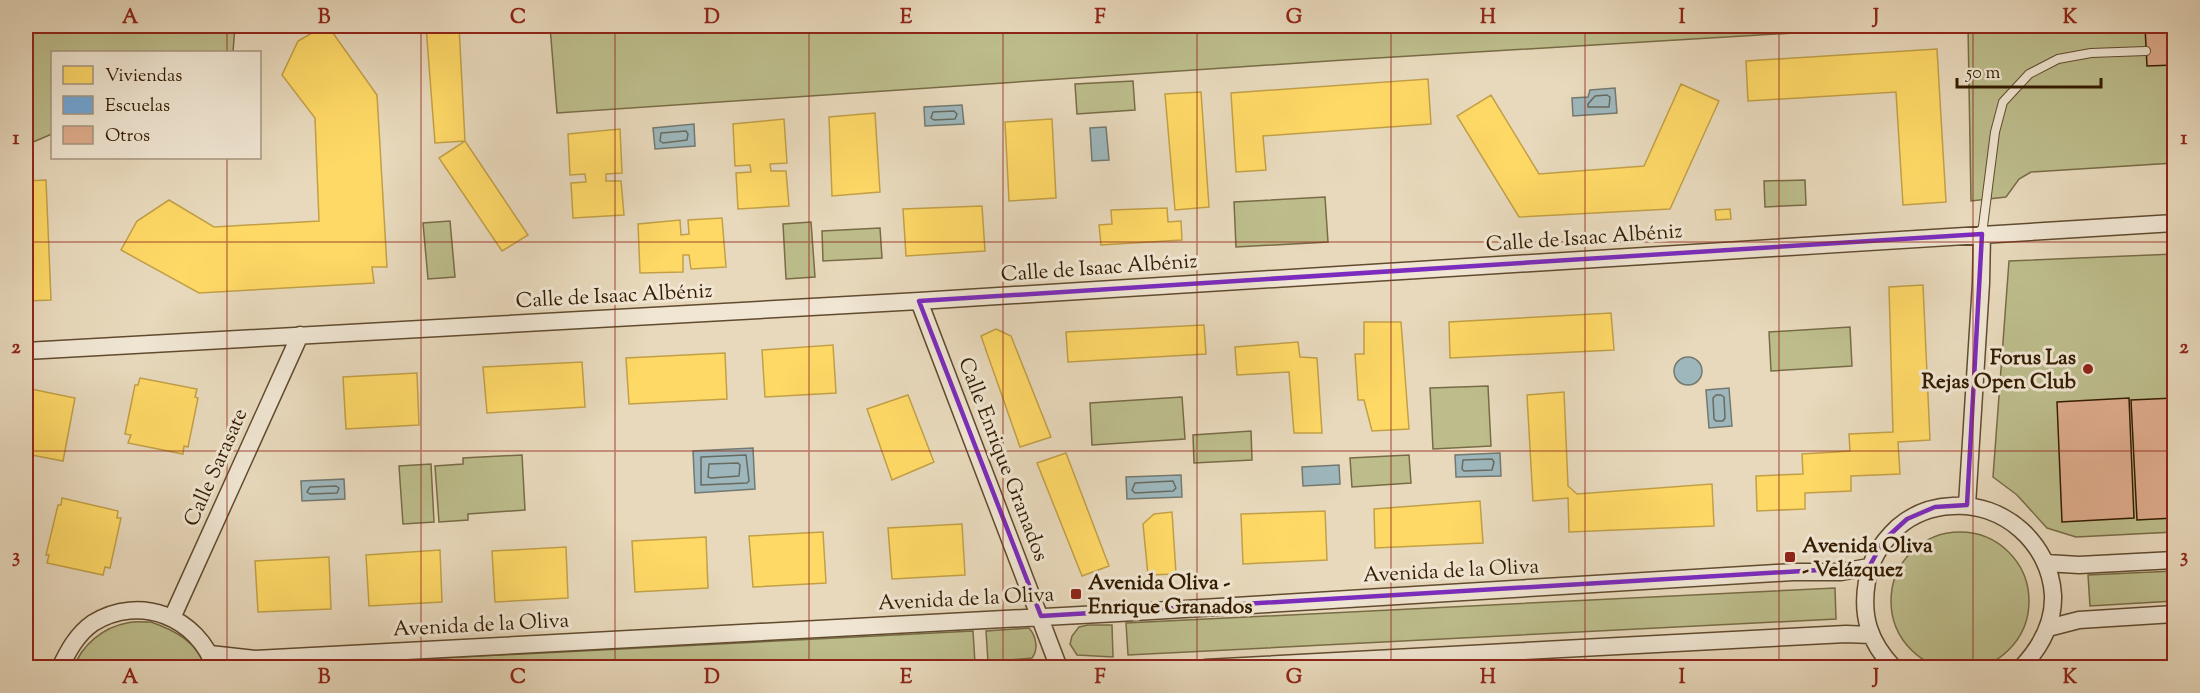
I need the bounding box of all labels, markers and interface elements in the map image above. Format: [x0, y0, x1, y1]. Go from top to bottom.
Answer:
text: A [122, 4, 139, 33]
text: B [318, 4, 331, 33]
text: C [510, 4, 526, 33]
text: D [704, 4, 720, 33]
text: E [900, 4, 913, 33]
text: F [1094, 4, 1106, 33]
text: G [1286, 4, 1303, 33]
text: H [1480, 4, 1496, 33]
text: I [1679, 4, 1686, 33]
text: J [1871, 4, 1879, 33]
text: K [2063, 4, 2078, 33]
legend [51, 51, 261, 159]
scale bar [1957, 51, 2101, 89]
text: 50 m [1965, 61, 2001, 87]
text: Viviendas [105, 64, 182, 90]
text: Escuelas [105, 94, 170, 120]
text: Otros [105, 124, 150, 150]
text: 1 [13, 125, 20, 154]
text: 1 [2181, 125, 2188, 154]
street label: Calle de Isaac Albéniz [1485, 217, 1683, 261]
street label: Calle de Isaac Albéniz [1000, 247, 1198, 291]
street label: Calle de Isaac Albéniz [515, 277, 713, 317]
text: 2 [11, 334, 21, 363]
text: 2 [2179, 334, 2189, 363]
place label: Forus Las Rejas Open Club [1921, 344, 2077, 398]
street label: Calle Enrique Granados [949, 353, 1055, 566]
marker: Forus Las Rejas Open Club [2081, 362, 2095, 376]
street label: Calle Sarasate [177, 404, 256, 532]
place label: Avenida Oliva - Velázquez [1802, 532, 1933, 586]
text: 3 [12, 543, 20, 572]
text: 3 [2180, 543, 2188, 572]
marker: Avenida Oliva - Velázquez [1783, 550, 1797, 564]
street label: Avenida de la Oliva [1362, 552, 1540, 592]
place label: Avenida Oliva - Enrique Granados [1088, 569, 1252, 623]
street label: Avenida de la Oliva [877, 580, 1055, 620]
marker: Avenida Oliva - Enrique Granados [1069, 587, 1083, 601]
street label: Avenida de la Oliva [392, 606, 570, 646]
text: A [122, 664, 139, 693]
text: B [318, 664, 331, 693]
text: C [510, 664, 526, 693]
text: D [704, 664, 720, 693]
text: E [900, 664, 913, 693]
text: F [1094, 664, 1106, 693]
text: G [1286, 664, 1303, 693]
text: H [1480, 664, 1496, 693]
text: I [1679, 664, 1686, 693]
text: J [1871, 664, 1879, 693]
text: K [2063, 664, 2078, 693]

